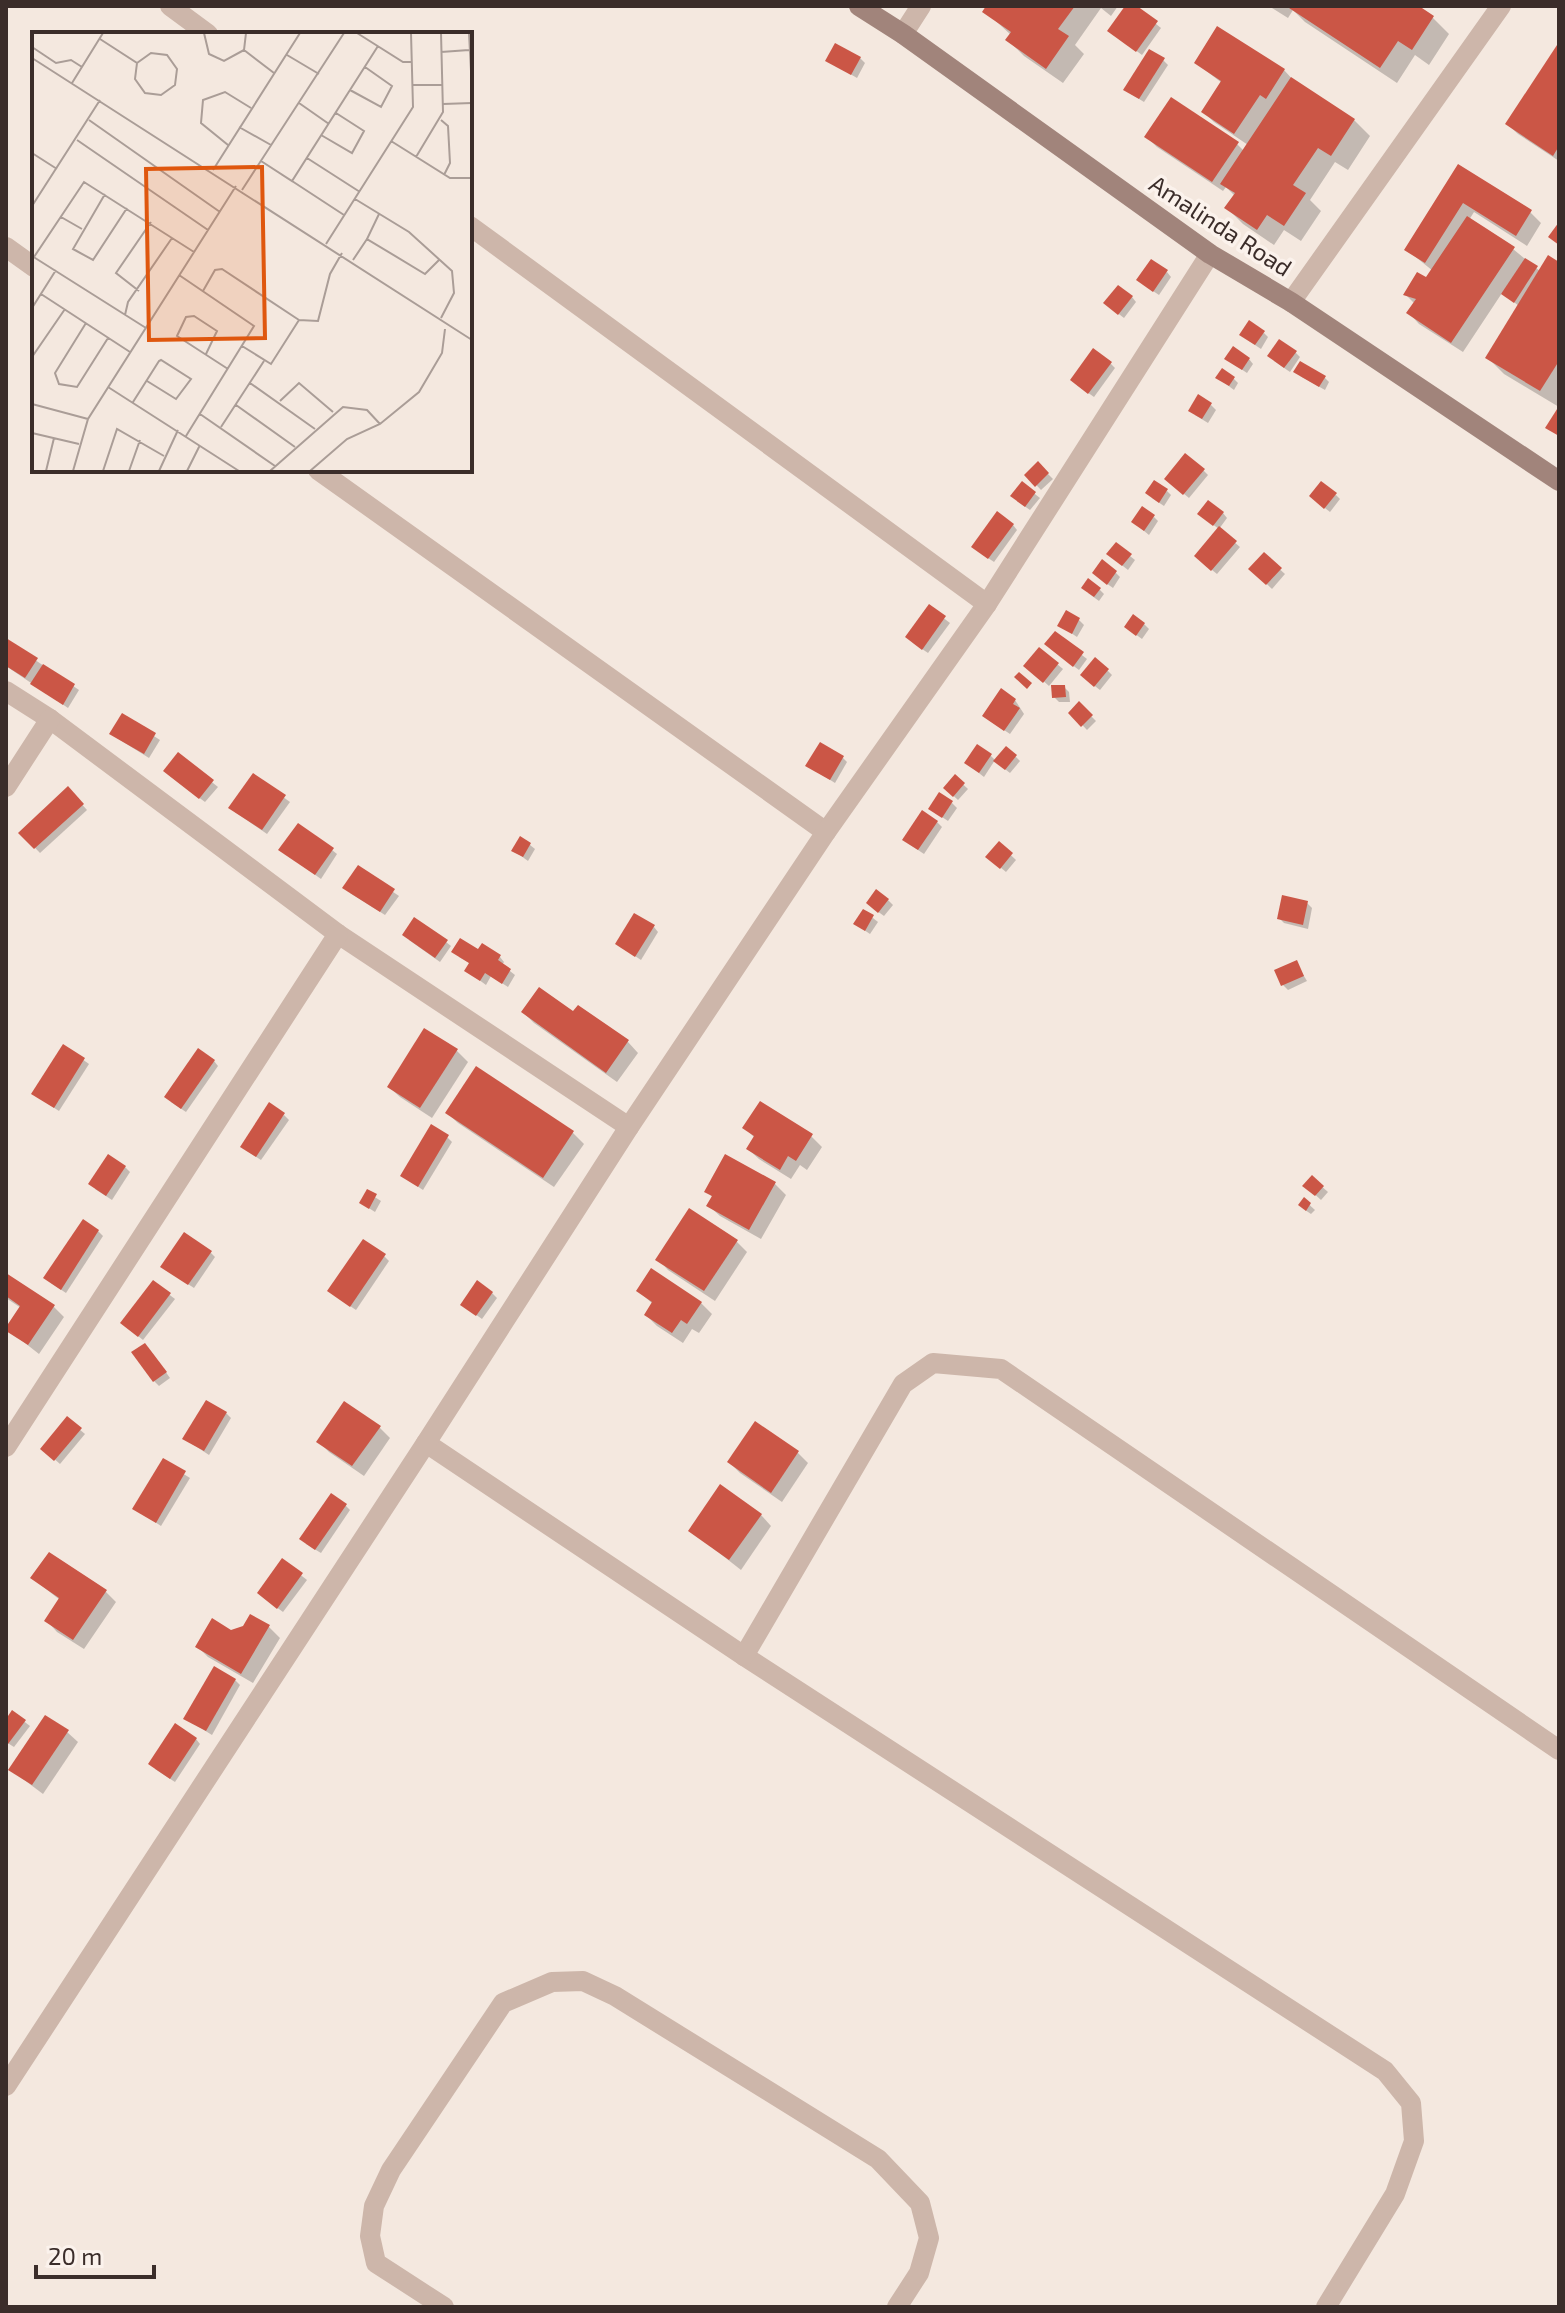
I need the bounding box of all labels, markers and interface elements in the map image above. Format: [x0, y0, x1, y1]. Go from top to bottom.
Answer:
inset map [32, 32, 472, 472]
street label: Amalinda Road [1144, 168, 1298, 282]
scale bar [36, 2229, 154, 2279]
text: 20 m [48, 2241, 102, 2270]

